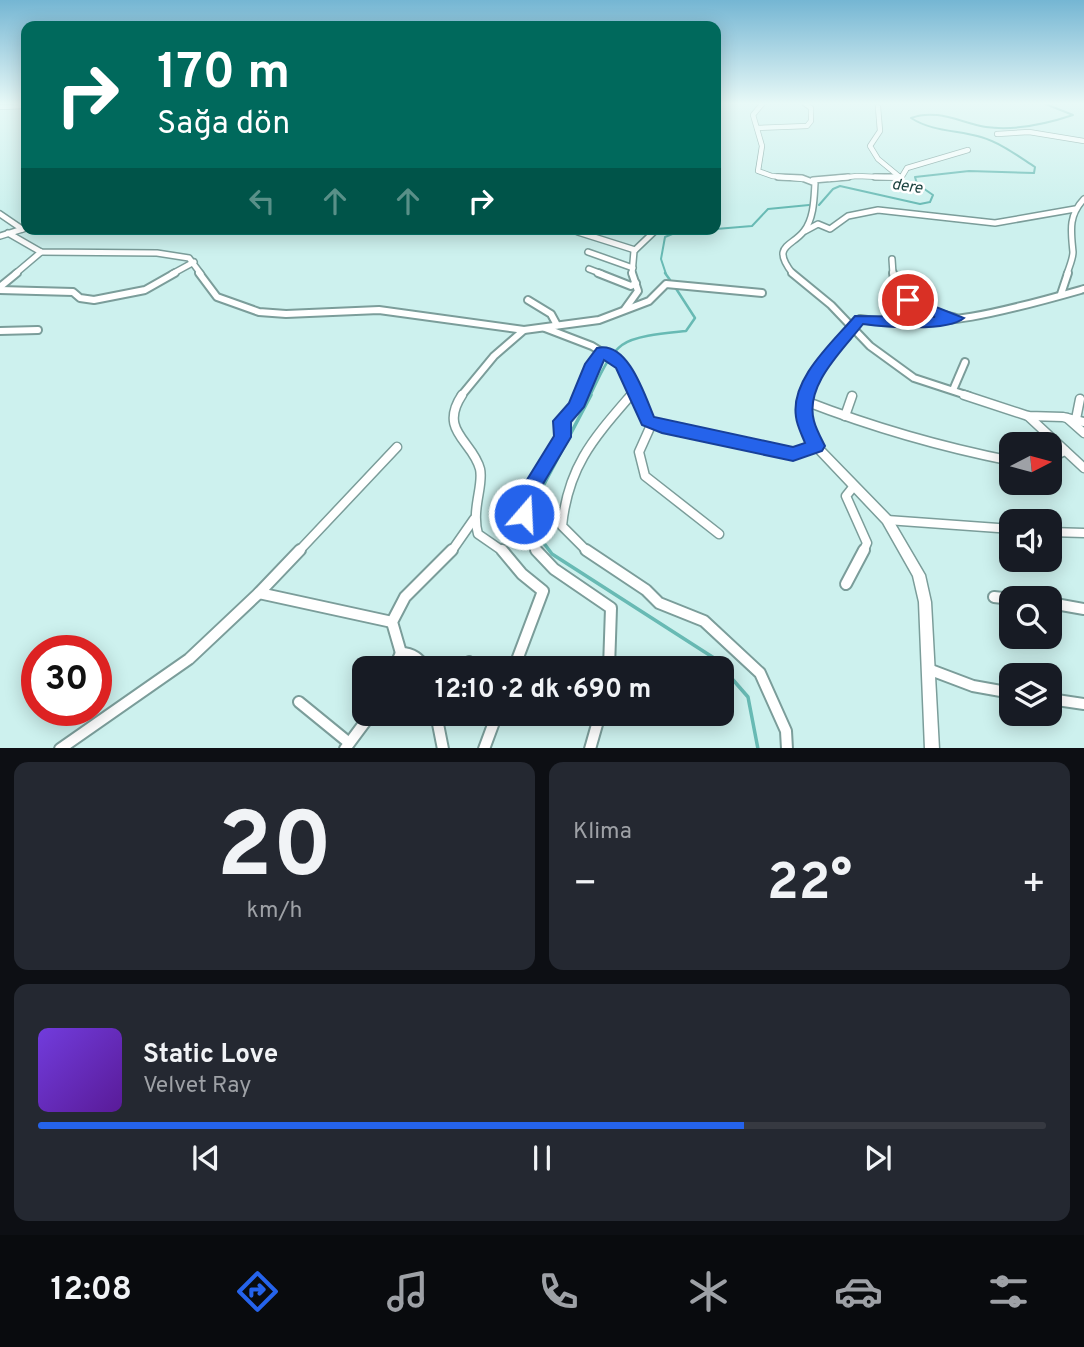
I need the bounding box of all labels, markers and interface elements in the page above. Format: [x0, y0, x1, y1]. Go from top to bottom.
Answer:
text: 170 m [157, 44, 290, 106]
icon: right [42, 49, 133, 140]
text: Sağa dön [157, 105, 290, 145]
water label: dere [890, 175, 924, 199]
icon: left [243, 182, 281, 220]
icon: ahead [316, 182, 354, 220]
icon: ahead [389, 182, 427, 220]
icon: right [462, 182, 500, 220]
pin [878, 270, 938, 330]
icon: arrive [889, 281, 927, 319]
north arrow [999, 432, 1062, 495]
map controls [999, 432, 1062, 726]
position arrow [487, 477, 561, 551]
button: sound [999, 509, 1062, 572]
button: search [999, 586, 1062, 649]
speed limit sign: 30 [21, 635, 112, 726]
button: layers [999, 663, 1062, 726]
text: 12:10 · 2 dk · 690 m [435, 674, 651, 707]
text: 20 [217, 794, 332, 909]
text: Klima [573, 818, 632, 847]
text: 22° [767, 852, 852, 918]
text: − [573, 861, 598, 910]
text: + [1021, 861, 1046, 910]
text: km/h [247, 897, 302, 926]
text: Static Love [143, 1039, 278, 1072]
text: Velvet Ray [143, 1072, 251, 1101]
icon: previous [187, 1139, 225, 1177]
icon: pause [523, 1139, 561, 1177]
icon: next [859, 1139, 897, 1177]
icon: directions [233, 1267, 282, 1316]
icon: music [383, 1267, 432, 1316]
icon: phone [534, 1267, 583, 1316]
icon: climate [684, 1267, 733, 1316]
icon: car [834, 1267, 883, 1316]
icon: filters [984, 1267, 1033, 1316]
text: 12:08 [51, 1271, 132, 1311]

